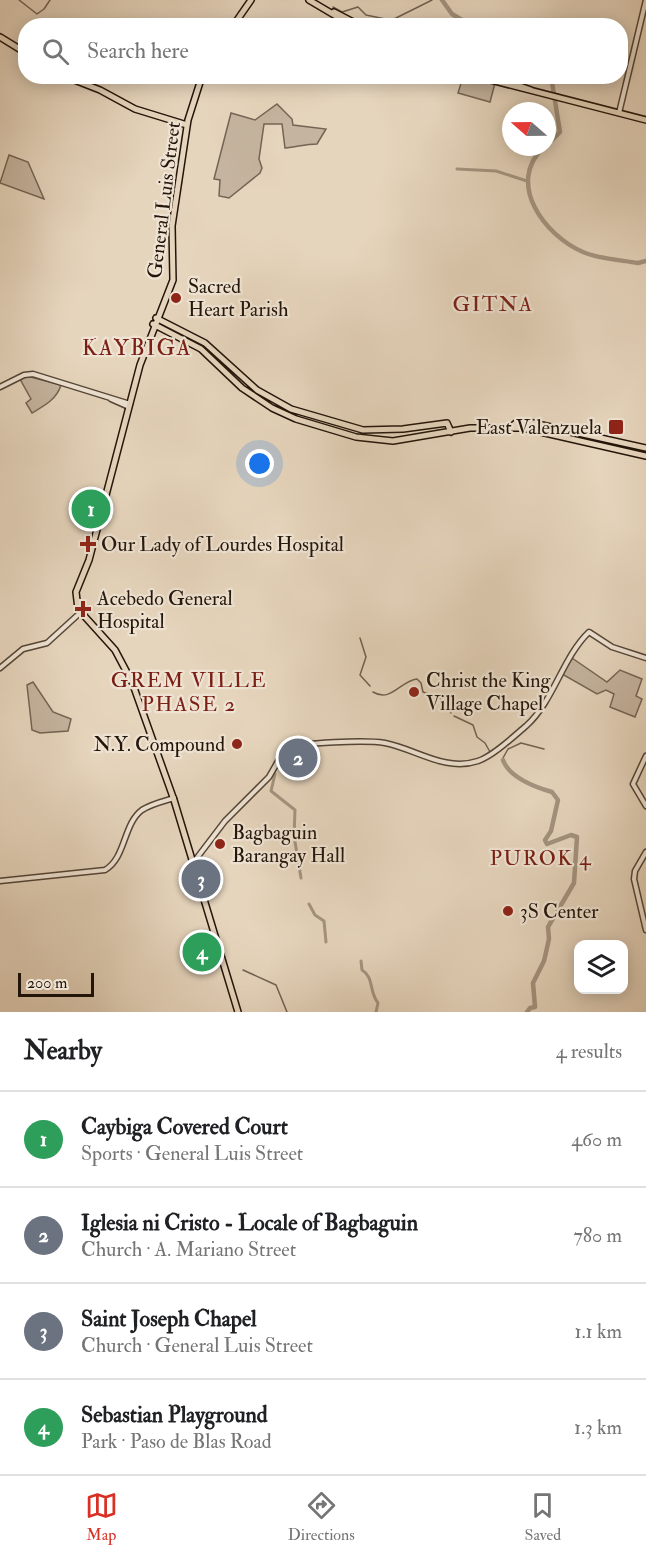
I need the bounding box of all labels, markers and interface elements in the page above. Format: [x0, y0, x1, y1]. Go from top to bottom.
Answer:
search box [18, 18, 628, 84]
icon: search [39, 35, 72, 68]
text: Search here [87, 37, 189, 65]
north arrow [502, 102, 556, 156]
street label: General Luis Street [142, 119, 186, 280]
place label: Sacred Heart Parish [188, 274, 289, 322]
marker: Sacred Heart Parish [169, 291, 183, 305]
district label: GITNA [453, 291, 533, 318]
district label: KAYBIGA [82, 334, 192, 362]
place label: East Valenzuela [476, 415, 603, 440]
marker: East Valenzuela [607, 418, 625, 436]
your location [245, 449, 274, 478]
pin: 1 [72, 486, 110, 532]
place label: Our Lady of Lourdes Hospital [101, 532, 344, 558]
marker: Our Lady of Lourdes Hospital [79, 535, 97, 553]
place label: Acebedo General Hospital [96, 586, 233, 635]
marker: Acebedo General Hospital [74, 600, 92, 618]
district label: GREM VILLE PHASE 2 [111, 667, 267, 718]
place label: Christ the King Village Chapel [426, 668, 552, 717]
marker: Christ the King Village Chapel [407, 685, 421, 699]
place label: N.Y. Compound [94, 732, 225, 758]
pin: 2 [278, 736, 318, 780]
marker: N.Y. Compound [230, 737, 244, 751]
place label: Bagbaguin Barangay Hall [232, 820, 345, 868]
marker: Bagbaguin Barangay Hall [213, 837, 227, 851]
district label: PUROK 4 [490, 845, 592, 872]
pin: 3 [182, 856, 220, 902]
place label: 3S Center [520, 899, 599, 924]
marker: 3S Center [501, 904, 515, 918]
pin: 4 [182, 930, 222, 974]
map controls [574, 940, 628, 994]
button: layers [574, 940, 628, 994]
scale bar [18, 970, 94, 998]
text: 200 m [27, 973, 67, 993]
text: Nearby [24, 1035, 102, 1067]
text: 4 results [556, 1039, 622, 1064]
text: Caybiga Covered Court [81, 1113, 288, 1141]
text: 1 [40, 1127, 47, 1152]
text: 460 m [571, 1127, 622, 1152]
text: Sports · General Luis Street [81, 1141, 303, 1166]
text: Iglesia ni Cristo - Locale of Bagbaguin [81, 1209, 418, 1237]
text: 2 [38, 1223, 49, 1248]
text: 780 m [573, 1223, 622, 1248]
text: Church · A. Mariano Street [81, 1237, 296, 1262]
text: Saint Joseph Chapel [81, 1305, 257, 1333]
text: 3 [40, 1319, 47, 1344]
text: 1.1 km [575, 1319, 622, 1344]
text: Church · General Luis Street [81, 1333, 313, 1358]
text: Sebastian Playground [81, 1401, 268, 1429]
text: 4 [38, 1415, 49, 1440]
text: 1.3 km [574, 1415, 622, 1440]
text: Park · Paso de Blas Road [81, 1429, 272, 1454]
tab: Map [85, 1489, 118, 1545]
tab: Directions [288, 1489, 355, 1545]
tab: Saved [525, 1489, 561, 1545]

